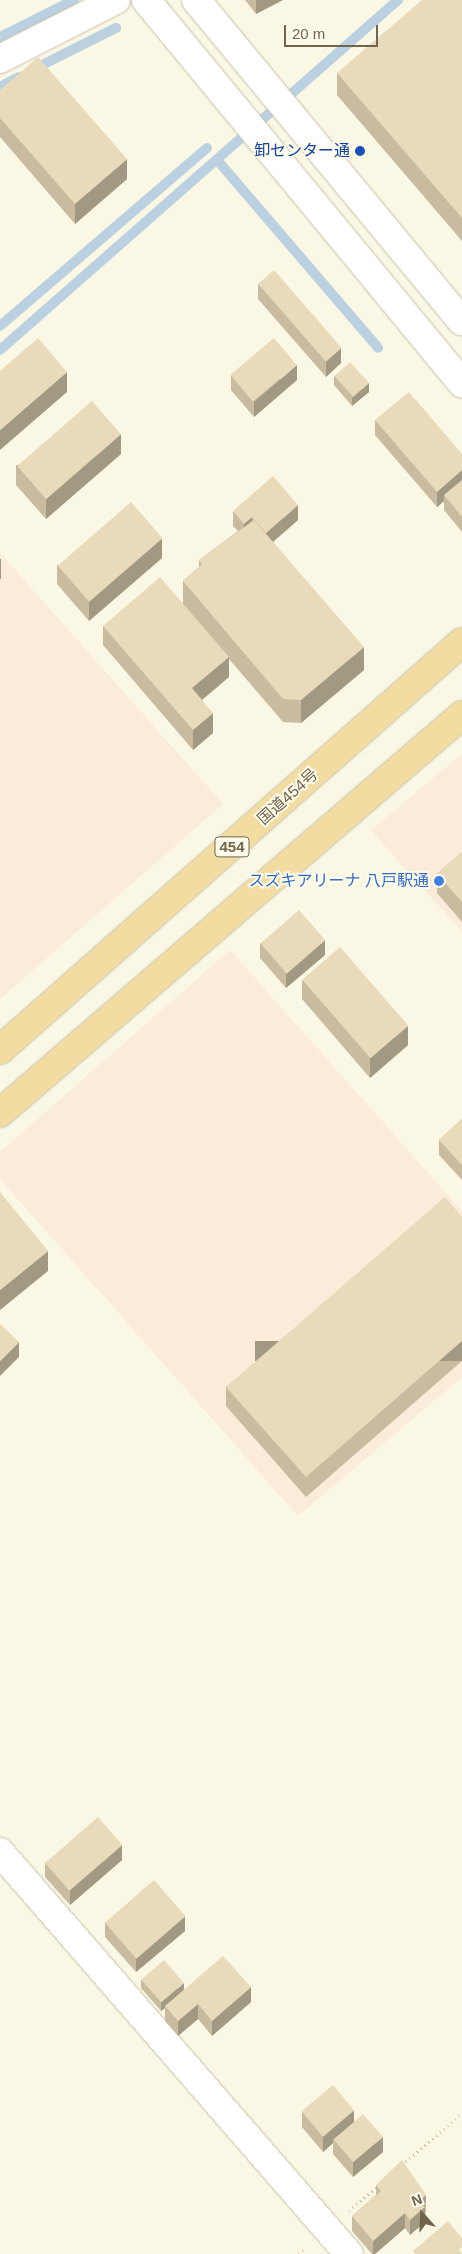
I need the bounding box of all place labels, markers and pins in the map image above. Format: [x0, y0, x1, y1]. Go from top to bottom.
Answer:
place label: 卸センター通 [254, 141, 350, 161]
marker: 卸センター通 [354, 145, 366, 157]
place label: スズキアリーナ 八戸駅通 [249, 871, 429, 891]
marker: スズキアリーナ 八戸駅通 [433, 875, 445, 887]

